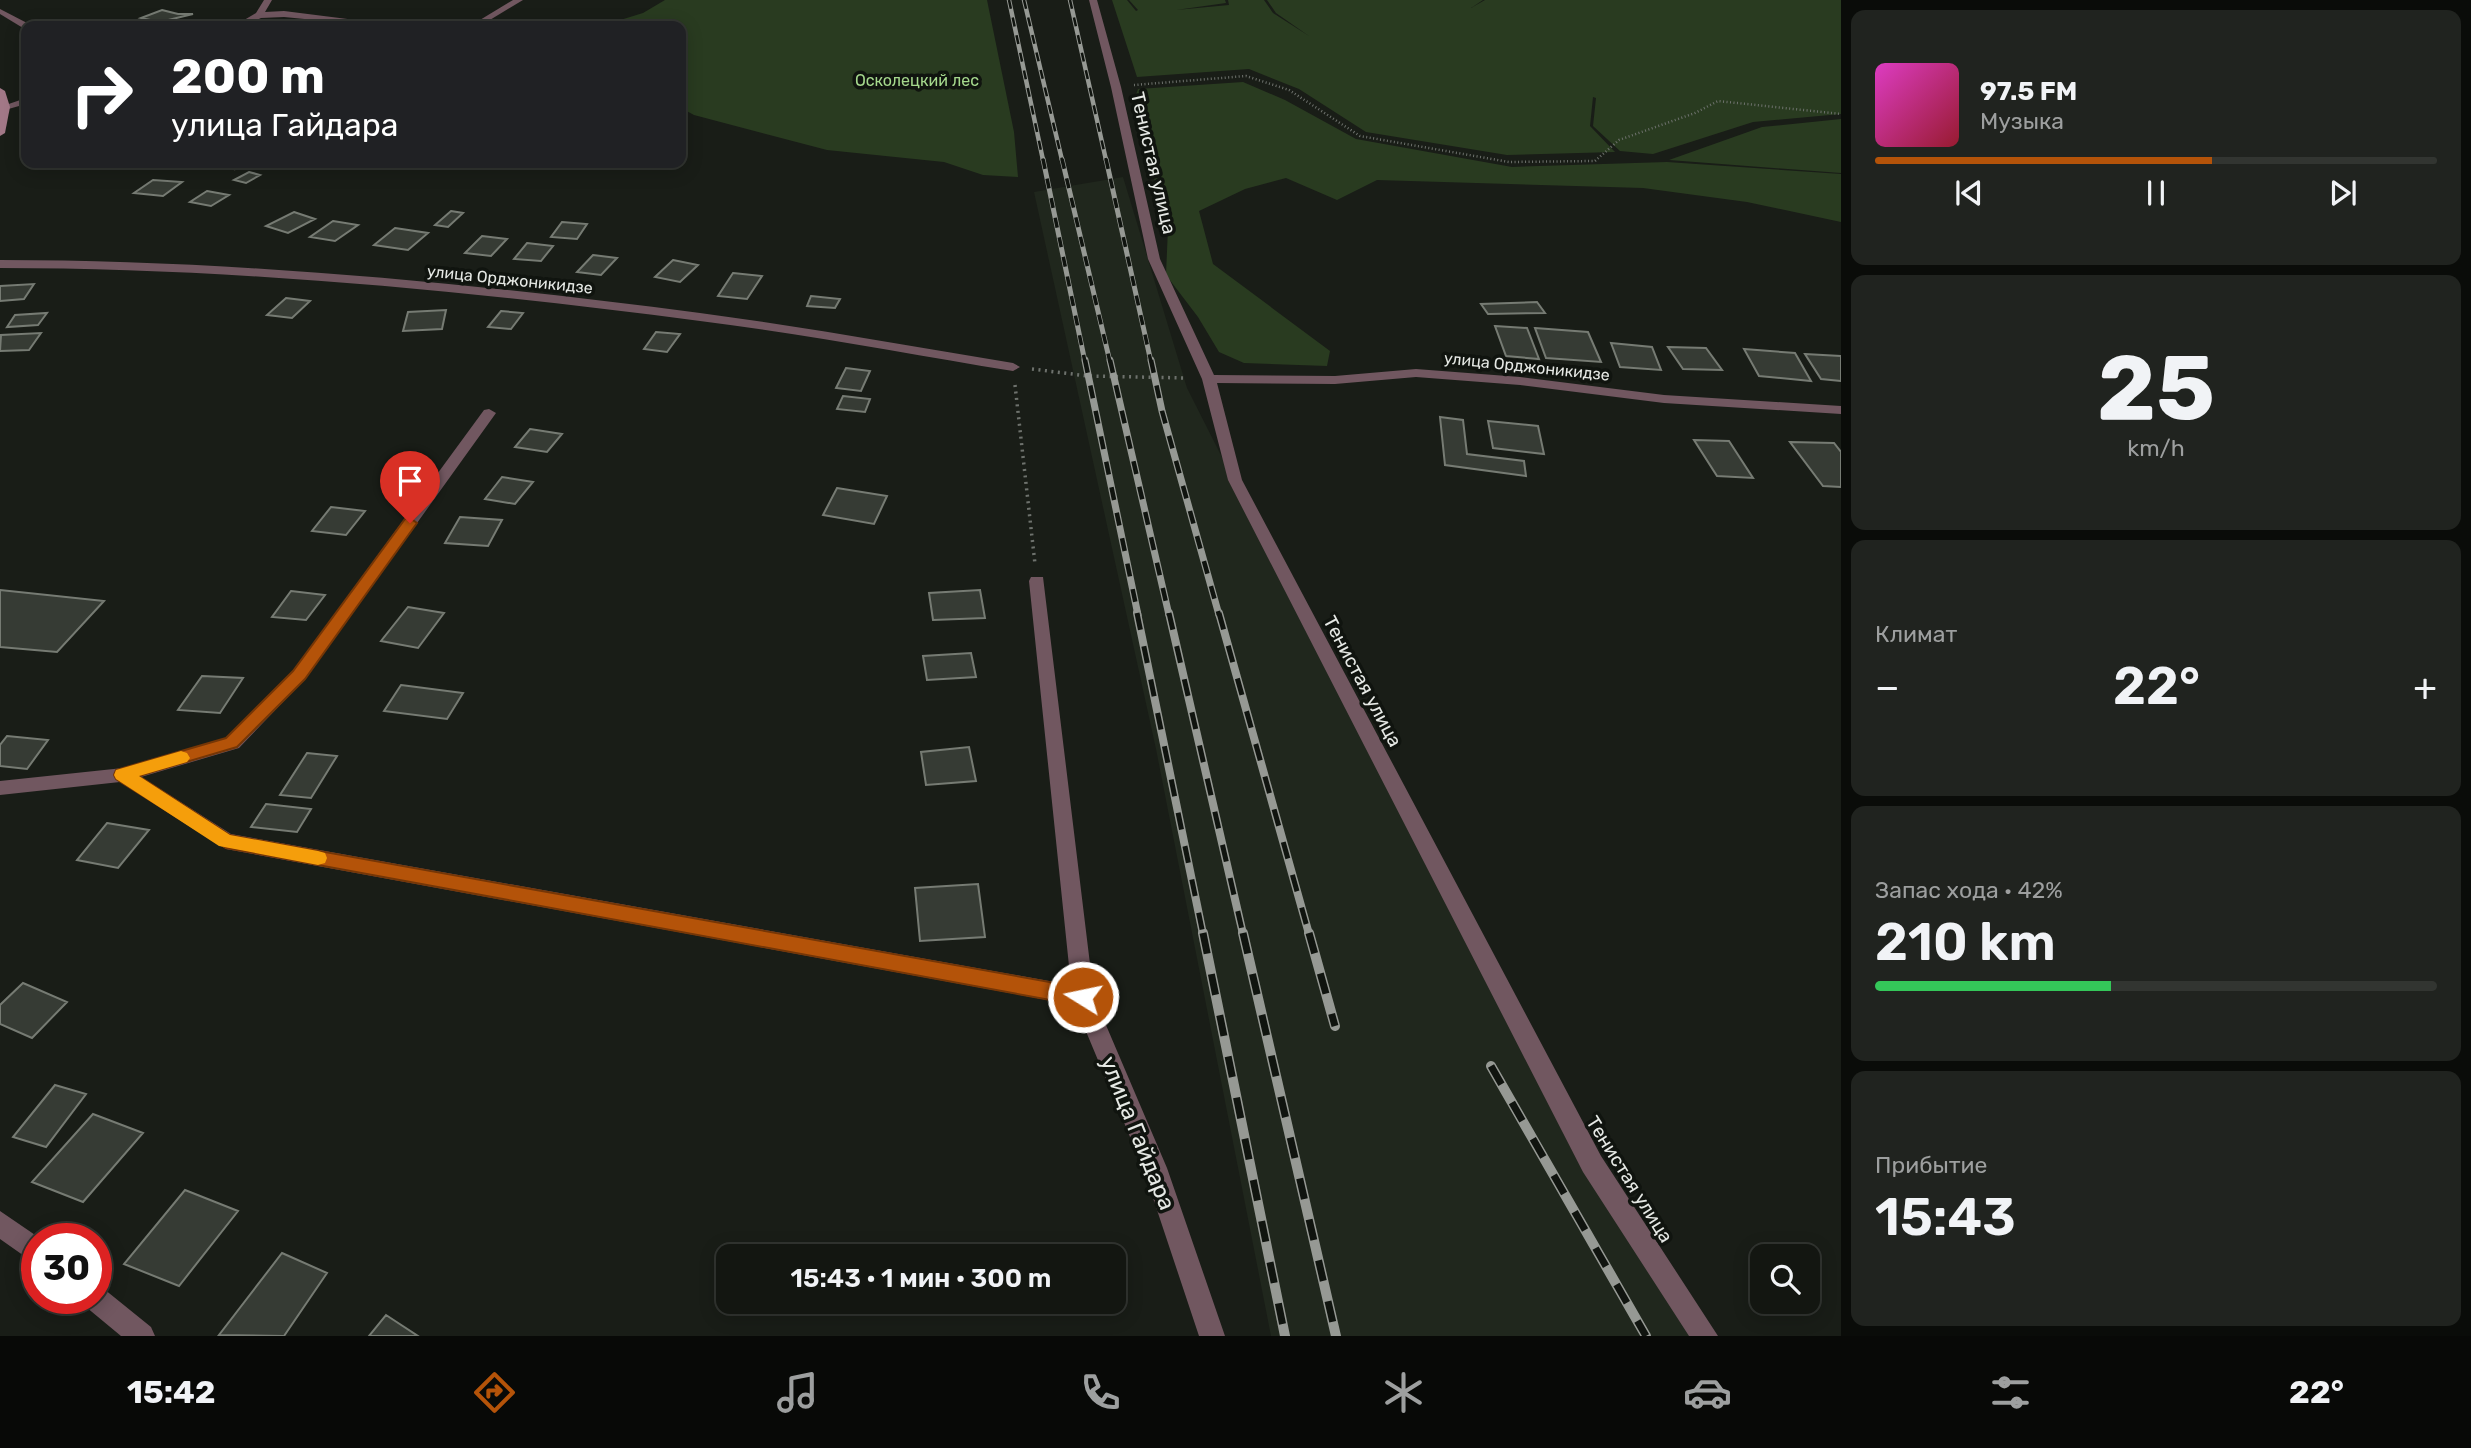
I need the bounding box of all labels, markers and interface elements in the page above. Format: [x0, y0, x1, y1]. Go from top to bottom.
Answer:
text: 200 m [171, 47, 325, 105]
icon: right [56, 49, 147, 140]
park label: Осколецкий лес [855, 71, 979, 90]
text: 97.5 FM [1980, 76, 2077, 107]
street label: Тенистая улица [1126, 90, 1181, 236]
text: улица Гайдара [171, 106, 398, 144]
text: Музыка [1980, 107, 2064, 135]
icon: previous [1950, 174, 1988, 212]
icon: pause [2137, 174, 2175, 212]
icon: next [2324, 174, 2362, 212]
street label: улица Орджоникидзе [426, 261, 594, 298]
text: 25 [2097, 334, 2215, 442]
street label: улица Орджоникидзе [1443, 348, 1611, 385]
text: km/h [2127, 434, 2185, 462]
pin [380, 451, 440, 523]
icon: arrive [391, 462, 429, 500]
street label: Тенистая улица [1318, 612, 1407, 751]
text: Климат [1875, 620, 1957, 648]
text: 22° [2113, 655, 2200, 717]
text: − [1875, 664, 1900, 710]
text: + [2413, 664, 2437, 710]
text: Запас хода · 42% [1875, 876, 2063, 904]
text: 210 km [1875, 911, 2056, 973]
position arrow [1046, 960, 1120, 1034]
street label: улица Гайдара [1094, 1052, 1182, 1214]
street label: Тенистая улица [1581, 1112, 1678, 1247]
text: Прибытие [1875, 1151, 1987, 1179]
text: 15:43 [1875, 1186, 2016, 1248]
speed limit sign: 30 [21, 1223, 112, 1314]
map controls [1750, 1244, 1820, 1314]
button: search [1750, 1244, 1820, 1314]
text: 15:43 · 1 мин · 300 m [791, 1263, 1051, 1294]
icon: directions [470, 1368, 519, 1417]
icon: music [773, 1368, 822, 1417]
icon: phone [1076, 1368, 1125, 1417]
icon: climate [1379, 1368, 1428, 1417]
icon: car [1683, 1368, 1732, 1417]
icon: filters [1986, 1368, 2035, 1417]
text: 15:42 [127, 1373, 216, 1411]
text: 22° [2289, 1373, 2344, 1411]

